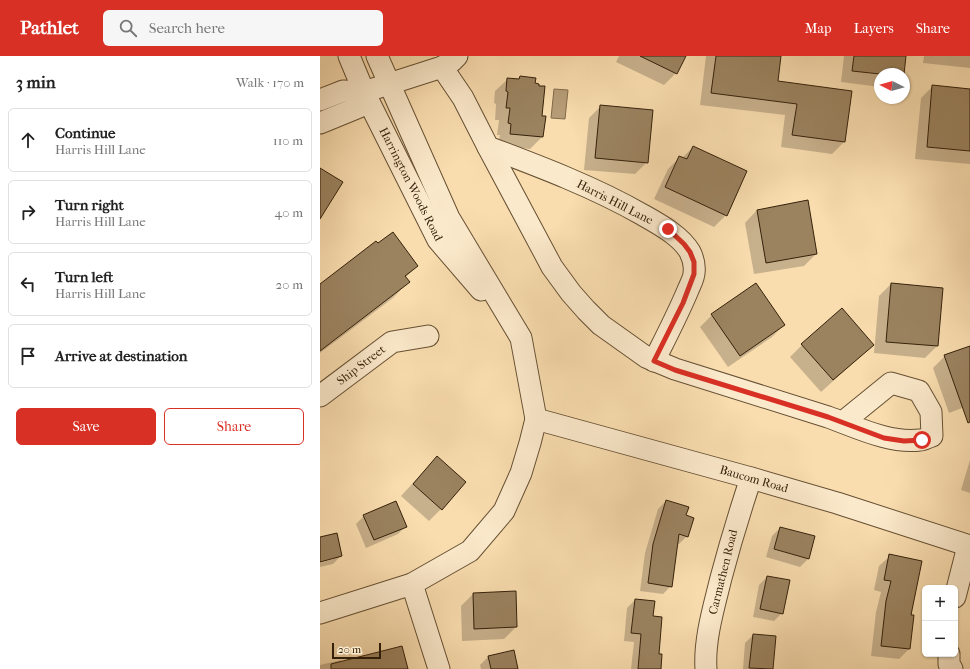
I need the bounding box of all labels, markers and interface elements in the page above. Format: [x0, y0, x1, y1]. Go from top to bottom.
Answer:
search box [103, 10, 383, 46]
text: Pathlet [20, 17, 79, 39]
icon: search [117, 17, 139, 39]
text: Search here [149, 19, 225, 37]
text: Map [805, 20, 832, 37]
text: Layers [854, 20, 894, 37]
text: Share [916, 20, 950, 37]
north arrow [874, 68, 910, 104]
text: 3 min [16, 72, 56, 92]
text: Walk · 170 m [236, 75, 304, 90]
text: Continue [55, 124, 115, 142]
street label: Harrington Woods Road [376, 125, 446, 244]
icon: ahead [17, 129, 39, 151]
text: 110 m [273, 133, 303, 148]
text: Harris Hill Lane [55, 142, 146, 157]
street label: Harris Hill Lane [575, 177, 656, 227]
text: Turn right [55, 196, 124, 214]
icon: right [17, 201, 39, 223]
text: 40 m [275, 205, 303, 220]
text: Harris Hill Lane [55, 214, 146, 229]
route end [659, 220, 677, 238]
text: Turn left [55, 268, 113, 286]
icon: left [17, 273, 39, 295]
text: 20 m [276, 277, 303, 292]
text: Harris Hill Lane [55, 286, 146, 301]
street label: Ship Street [334, 342, 389, 388]
icon: arrive [17, 345, 39, 367]
text: Arrive at destination [55, 347, 187, 365]
button: Save [16, 408, 156, 445]
button: Share [164, 408, 304, 445]
route start [913, 431, 931, 449]
street label: Baucom Road [718, 463, 790, 496]
street label: Carmathen Road [706, 527, 740, 616]
map controls [922, 585, 958, 657]
button: + [922, 585, 958, 621]
button: − [922, 621, 958, 657]
scale bar [332, 641, 381, 660]
text: 20 m [338, 643, 361, 656]

